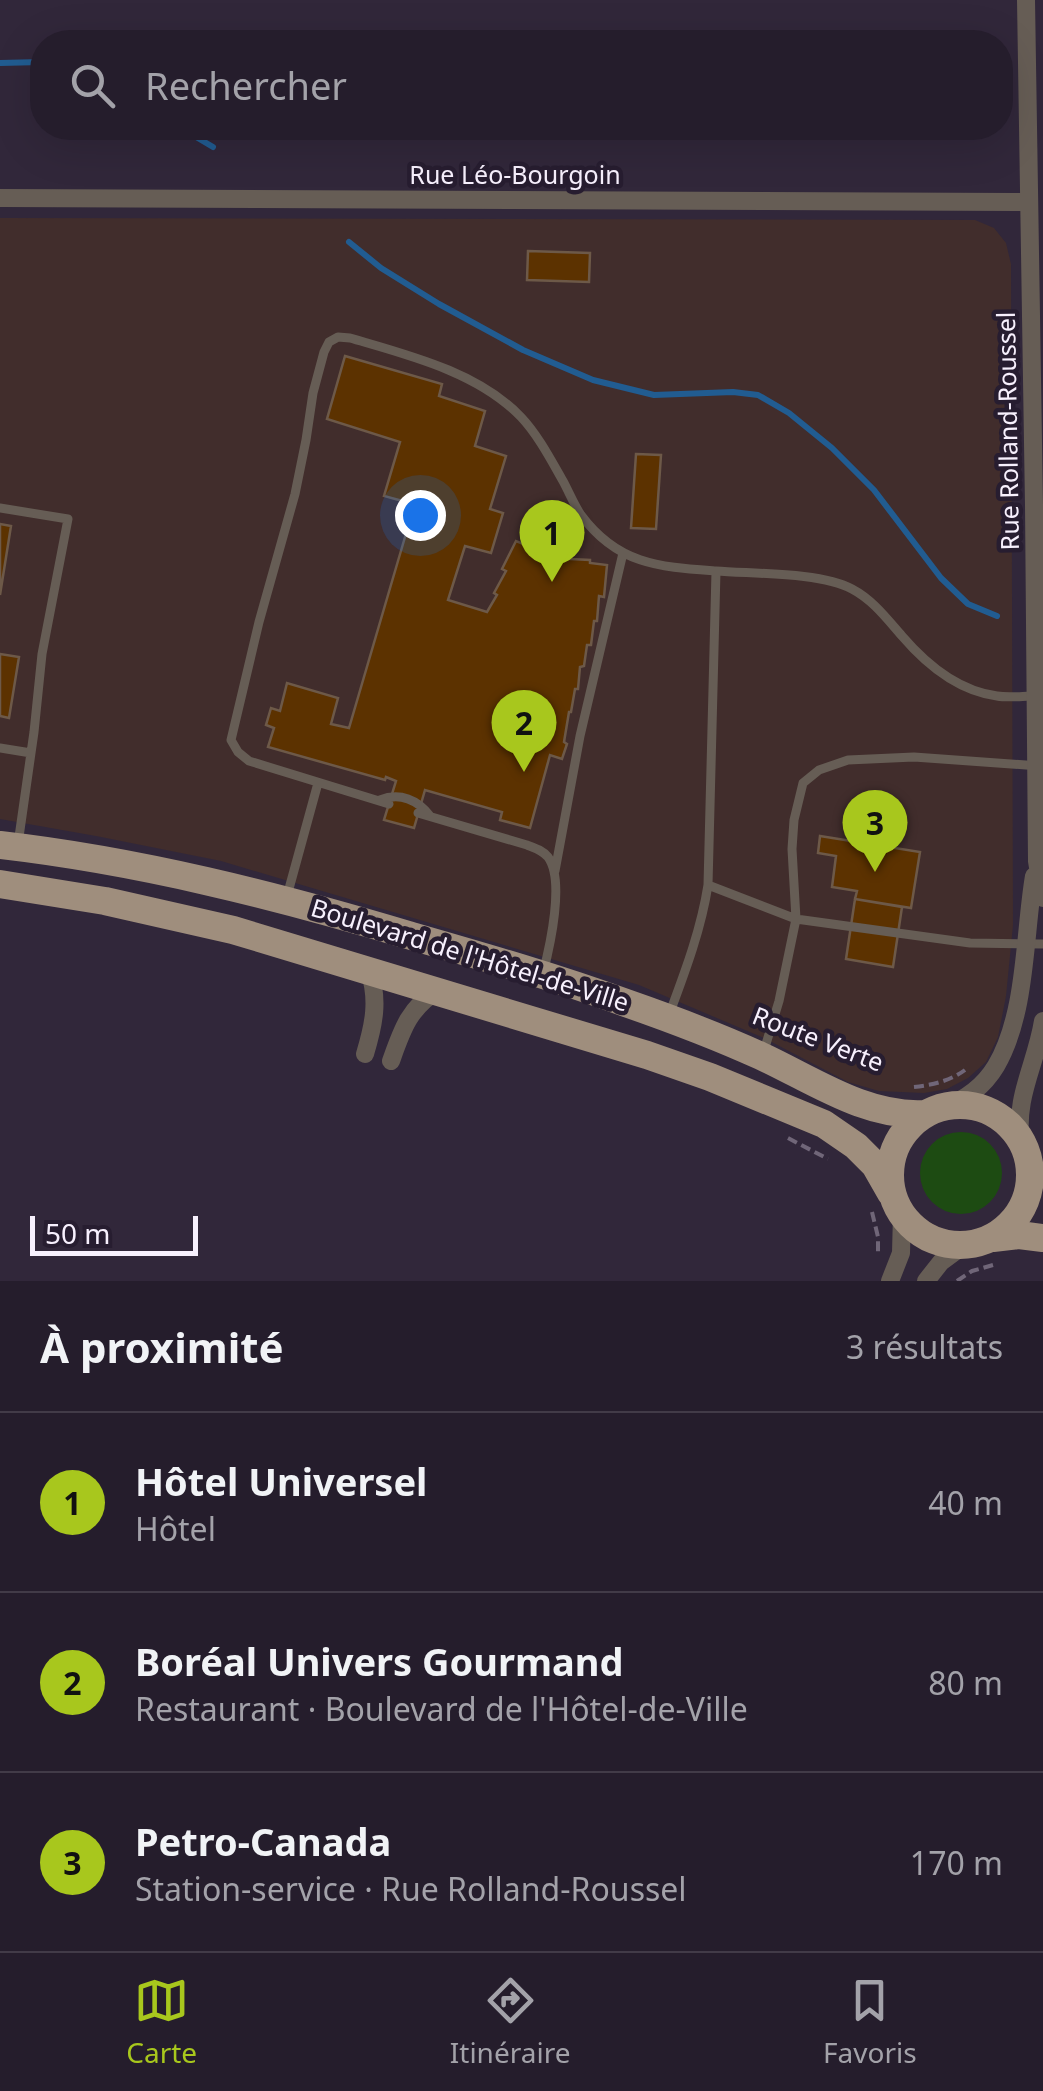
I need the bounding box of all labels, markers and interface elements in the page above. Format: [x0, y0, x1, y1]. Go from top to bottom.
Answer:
search box [30, 30, 1013, 140]
icon: search [65, 58, 120, 113]
text: Rechercher [145, 59, 347, 111]
street label: Rue Léo-Bourgoin [409, 157, 621, 191]
street label: Rue Rolland-Roussel [988, 311, 1026, 551]
your location [395, 490, 446, 541]
pin: 1 [520, 500, 584, 582]
pin: 2 [492, 690, 556, 772]
pin: 3 [842, 790, 908, 872]
street label: Boulevard de l'Hôtel-de-Ville [307, 889, 633, 1019]
street label: Route Verte [748, 998, 889, 1079]
scale bar [30, 1211, 198, 1256]
text: 50 m [45, 1214, 111, 1252]
text: À proximité [40, 1318, 284, 1375]
text: 3 résultats [846, 1325, 1003, 1368]
text: Hôtel Universel [135, 1455, 427, 1507]
text: 1 [63, 1481, 82, 1524]
text: 40 m [928, 1481, 1003, 1524]
text: Hôtel [135, 1507, 216, 1550]
text: Boréal Univers Gourmand [135, 1635, 624, 1687]
text: 2 [63, 1661, 82, 1704]
text: 80 m [928, 1661, 1003, 1704]
text: Restaurant · Boulevard de l'Hôtel-de-Ville [135, 1687, 748, 1730]
text: Petro-Canada [135, 1815, 391, 1867]
text: 3 [63, 1841, 82, 1884]
text: 170 m [910, 1841, 1003, 1884]
text: Station-service · Rue Rolland-Roussel [135, 1867, 687, 1910]
tab: Carte [126, 1973, 197, 2071]
tab: Itinéraire [450, 1973, 570, 2071]
tab: Favoris [823, 1973, 917, 2071]

